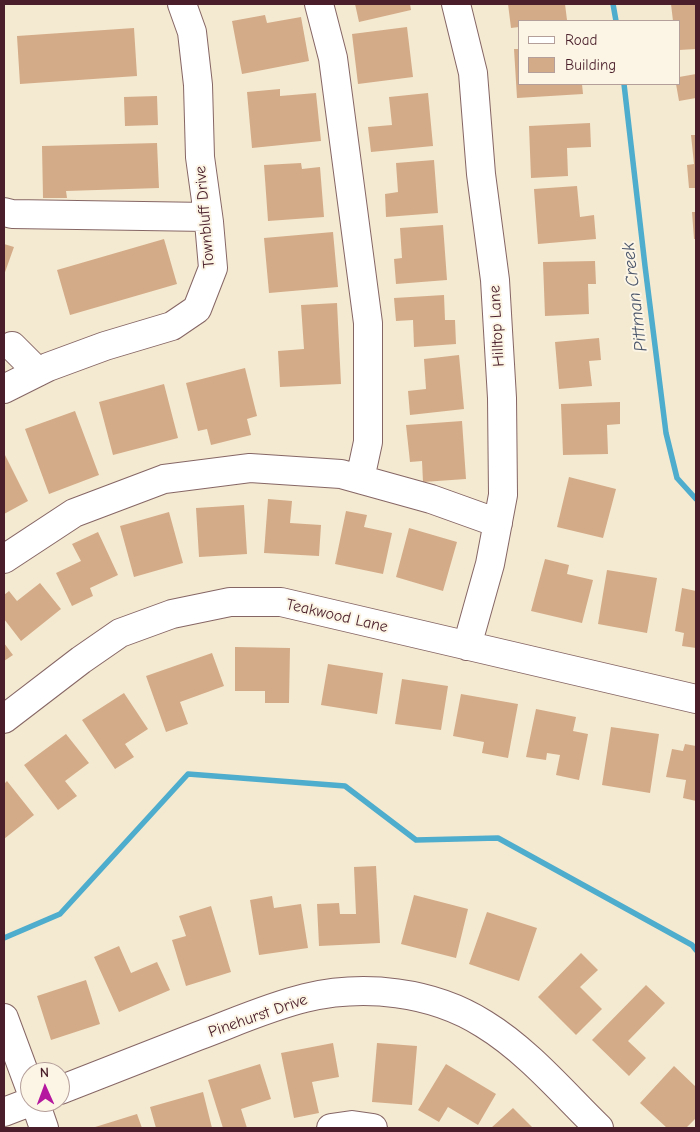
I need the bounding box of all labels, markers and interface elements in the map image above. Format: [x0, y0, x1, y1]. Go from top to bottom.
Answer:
legend [518, 20, 680, 85]
text: Road [565, 31, 597, 49]
text: Building [565, 56, 616, 74]
street label: Townbluff Drive [191, 165, 219, 269]
water label: Pittman Creek [618, 241, 652, 353]
street label: Hilltop Lane [485, 285, 509, 367]
street label: Teakwood Lane [284, 595, 390, 637]
street label: Pinehurst Drive [206, 990, 310, 1042]
north arrow [20, 1062, 70, 1112]
text: N [40, 1064, 49, 1081]

